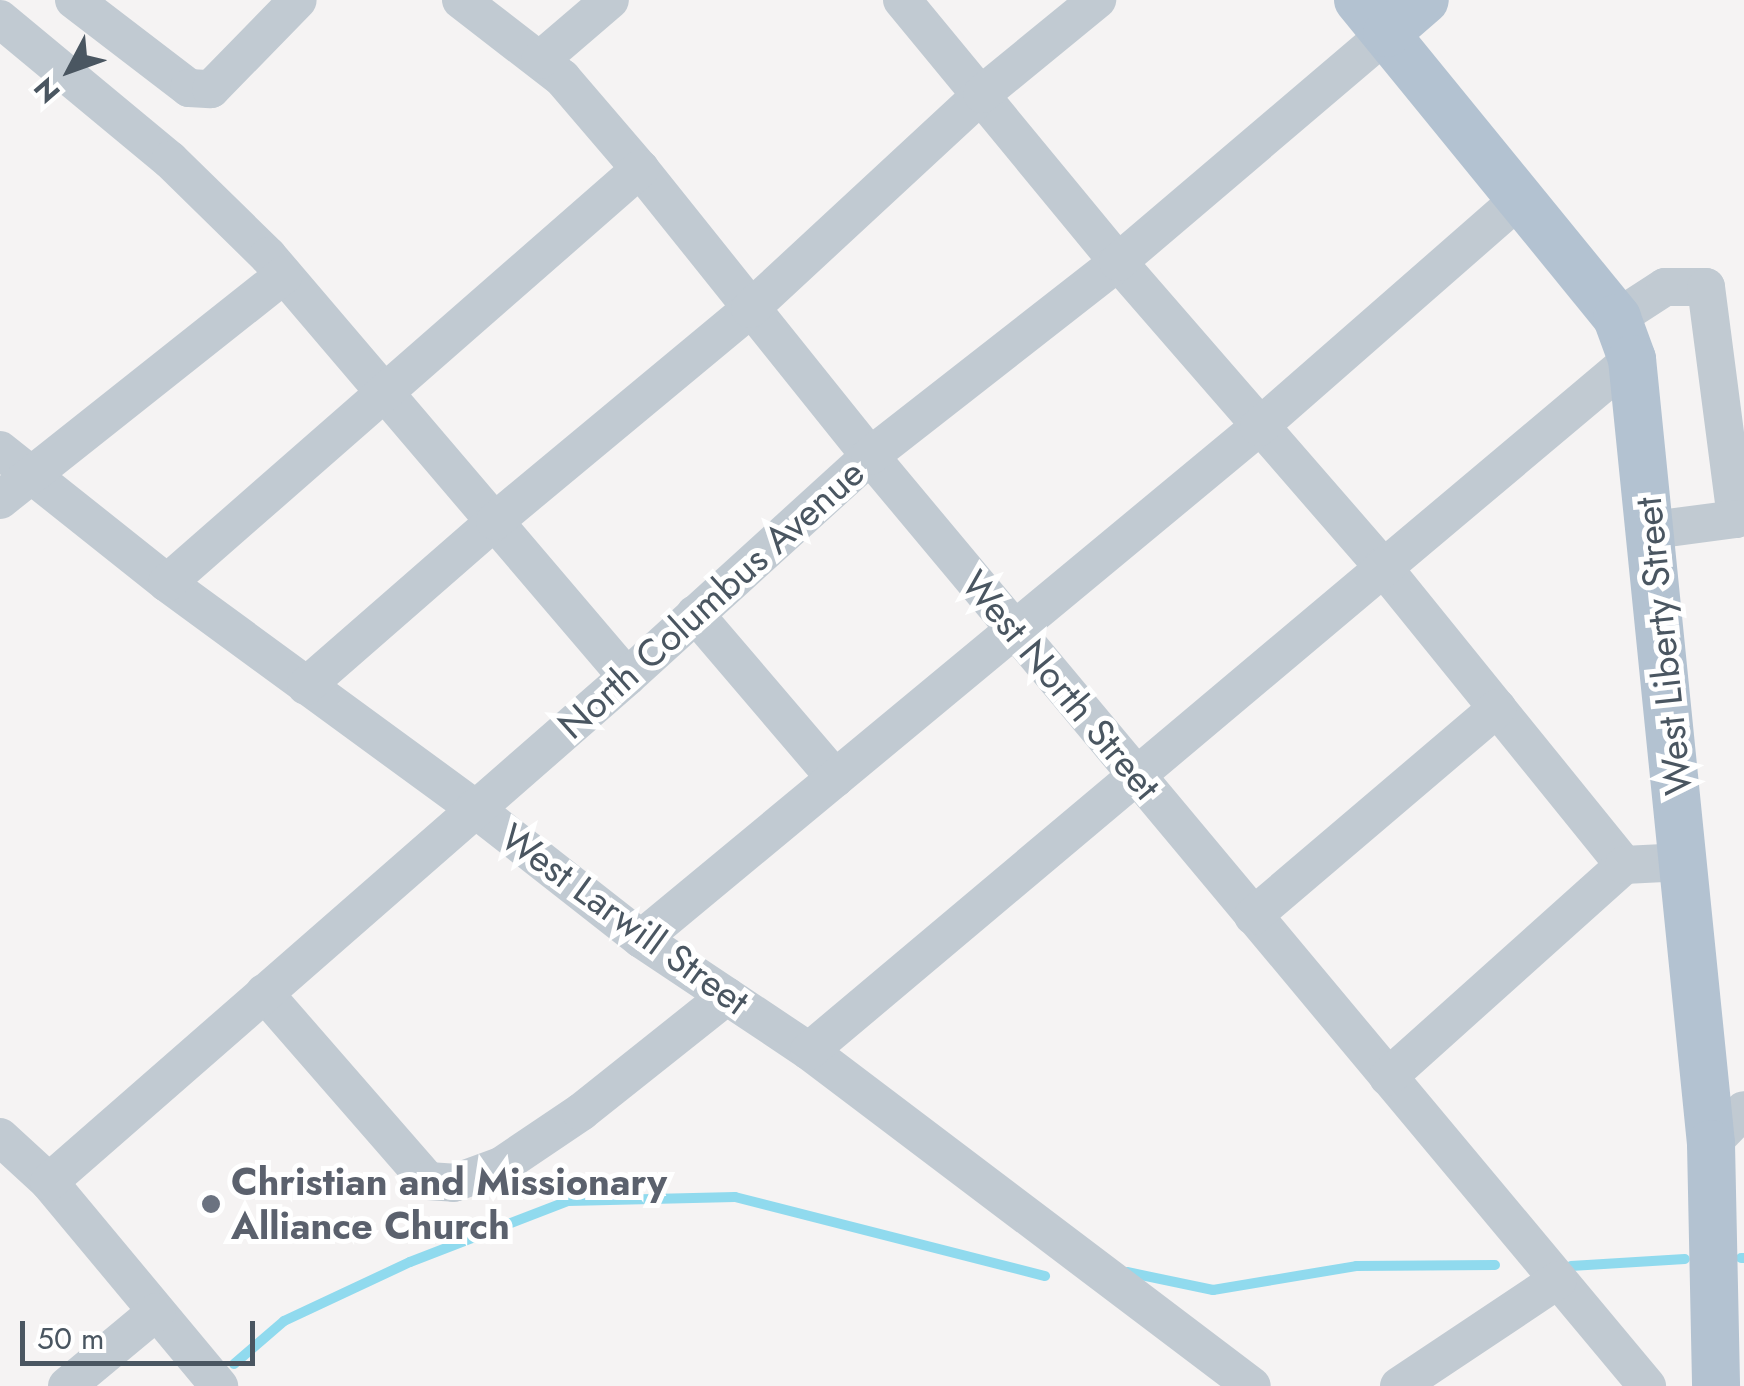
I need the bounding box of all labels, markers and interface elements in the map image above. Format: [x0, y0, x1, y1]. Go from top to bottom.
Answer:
north arrow [20, 20, 120, 120]
text: N [24, 68, 70, 112]
street label: North Columbus Avenue [549, 450, 873, 748]
street label: West Liberty Street [1625, 495, 1701, 797]
street label: West North Street [952, 561, 1170, 809]
street label: West Larwill Street [492, 814, 758, 1024]
place label: Christian and Missionary Alliance Church [231, 1159, 667, 1248]
marker: Christian and Missionary Alliance Church [200, 1193, 222, 1215]
scale bar [25, 1301, 260, 1363]
text: 50 m [37, 1317, 104, 1360]

